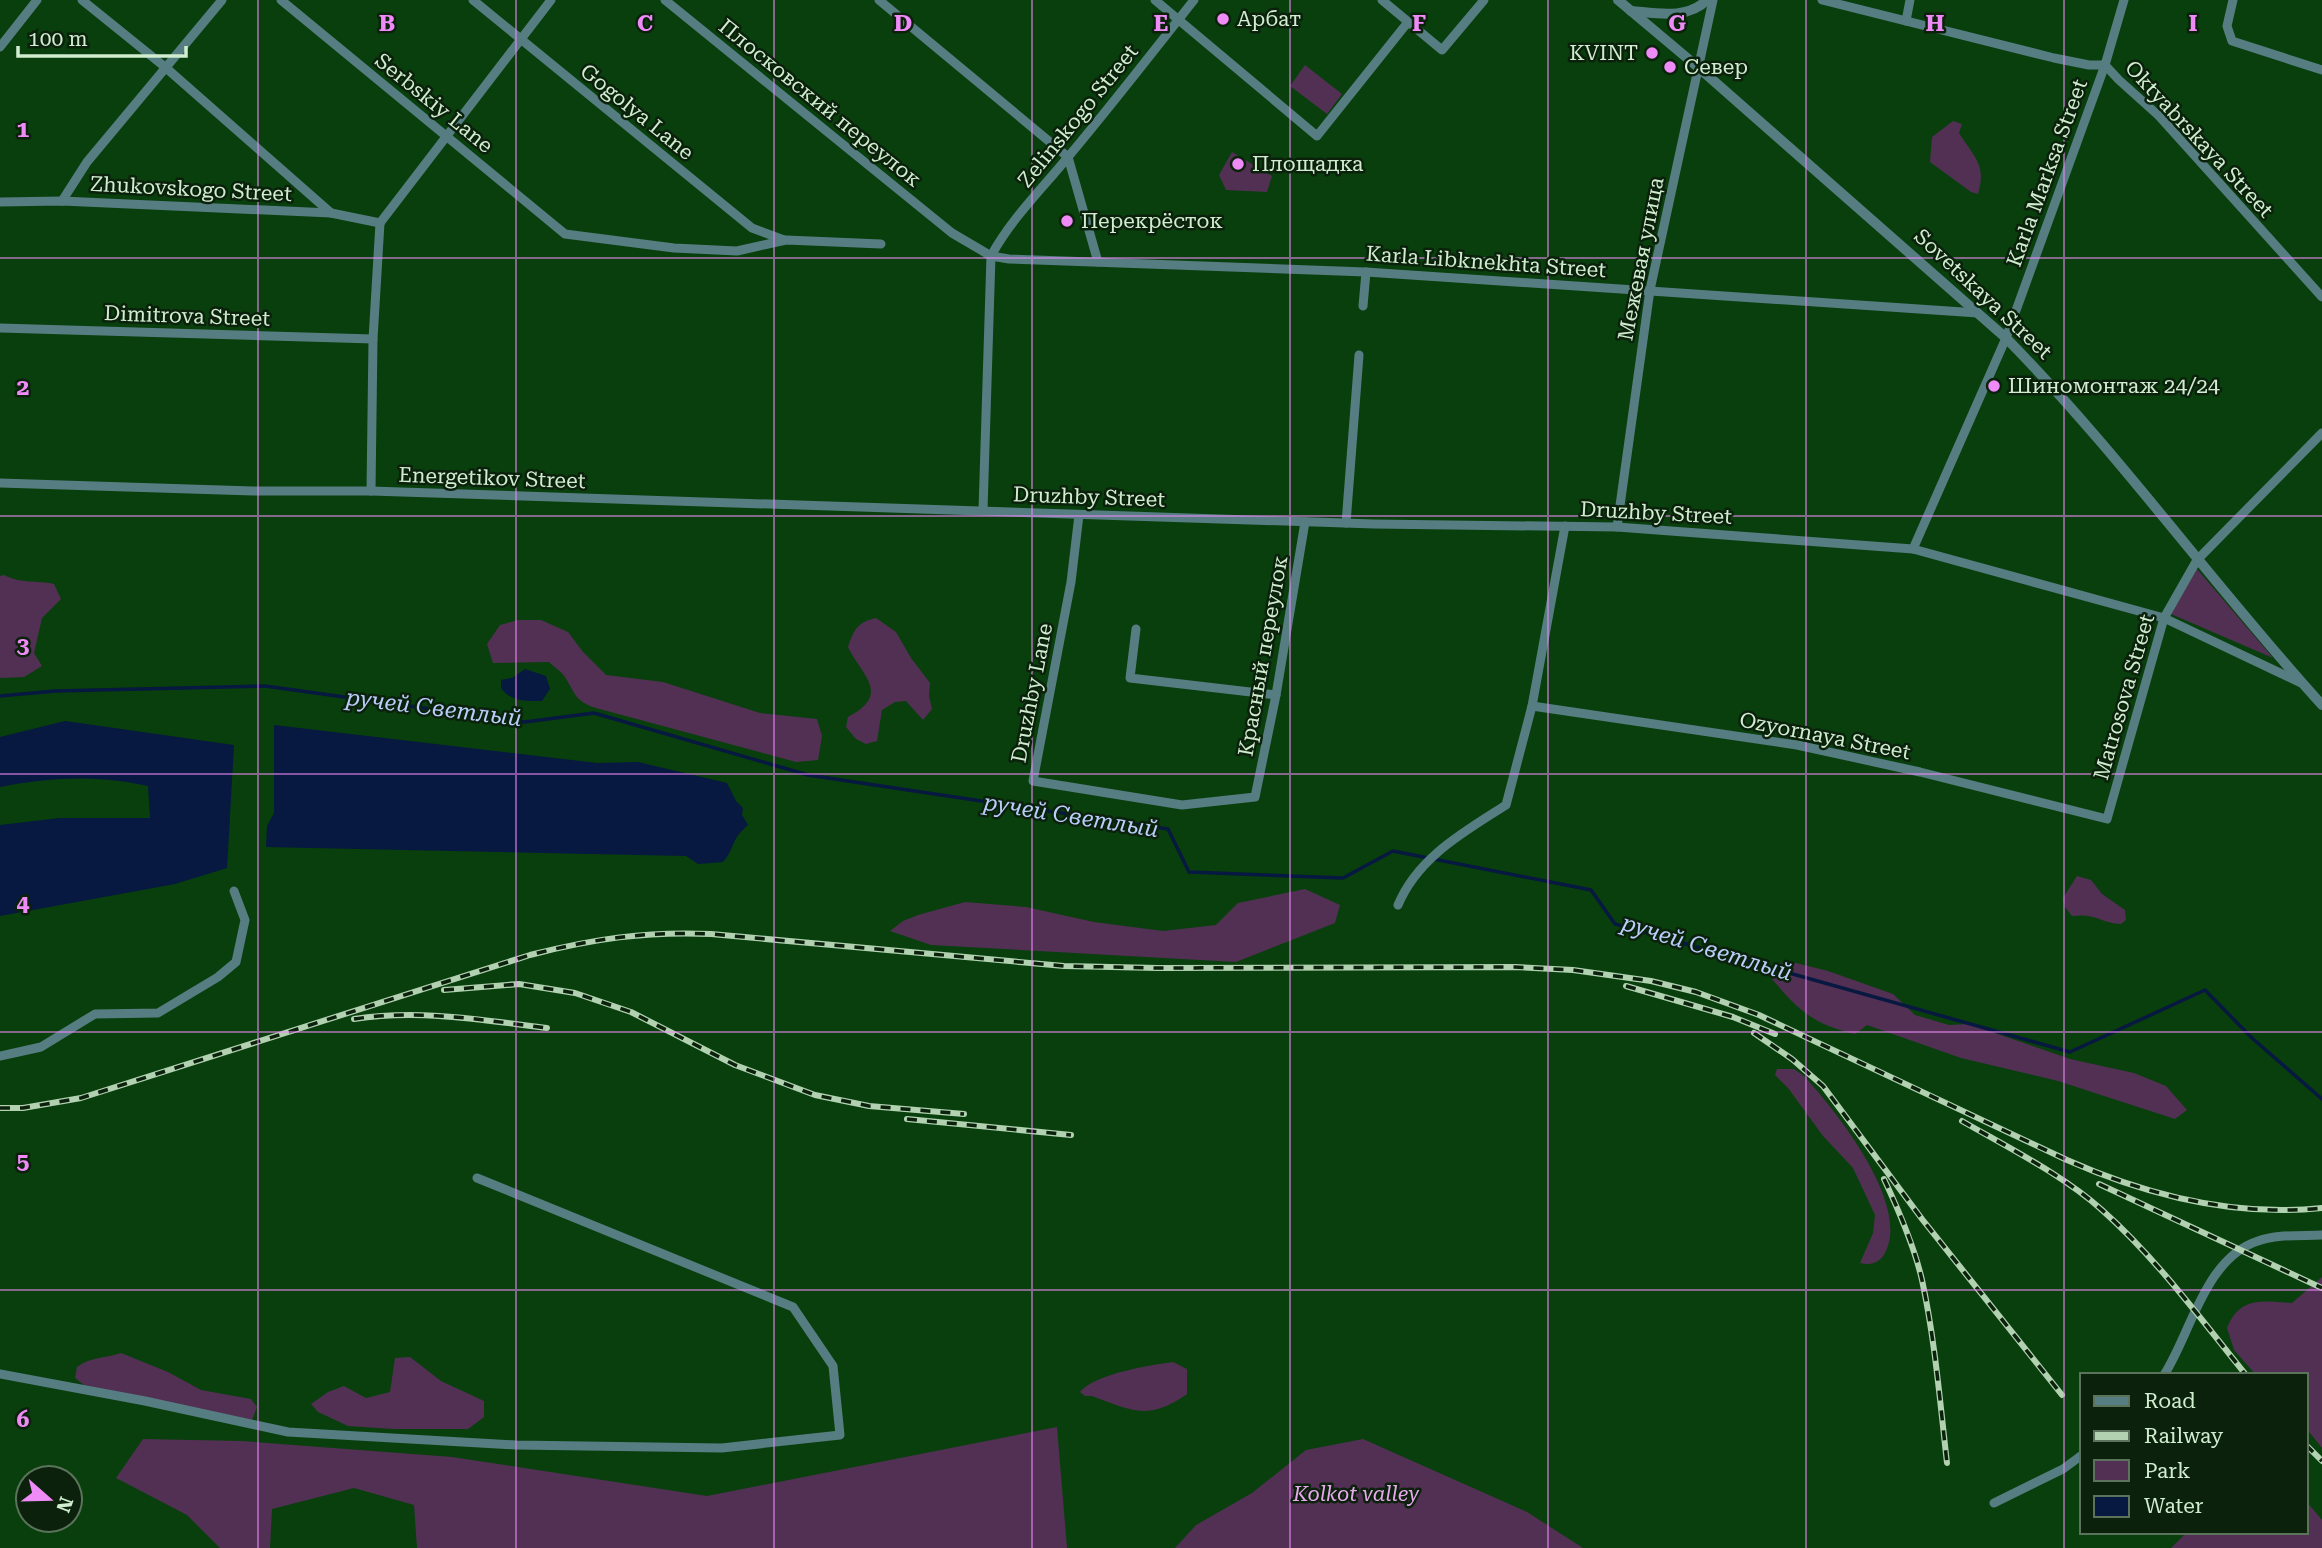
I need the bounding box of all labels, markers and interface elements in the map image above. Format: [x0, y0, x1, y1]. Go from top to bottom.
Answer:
place label: Арбат [1237, 7, 1301, 31]
text: B [379, 10, 395, 37]
text: C [637, 10, 653, 37]
text: D [894, 10, 912, 37]
text: E [1154, 10, 1168, 37]
text: F [1412, 10, 1426, 37]
text: G [1668, 10, 1686, 37]
text: H [1926, 10, 1945, 37]
text: I [2188, 10, 2198, 37]
marker: Арбат [1215, 11, 1231, 27]
scale bar [18, 14, 186, 58]
street label: Плосковский переулок [714, 14, 926, 192]
text: 100 m [28, 27, 88, 51]
street label: Zelinskogo Street [1013, 40, 1143, 192]
place label: KVINT [1569, 41, 1638, 65]
marker: KVINT [1644, 45, 1660, 61]
street label: Serbskiy Lane [370, 48, 498, 158]
place label: Север [1684, 55, 1748, 79]
street label: Oktyabrskaya Street [2120, 56, 2278, 223]
street label: Gogolya Lane [576, 59, 698, 165]
marker: Север [1662, 59, 1678, 75]
street label: Karla Marksa Street [2002, 76, 2092, 270]
text: 1 [17, 116, 30, 143]
place label: Площадка [1252, 152, 1364, 176]
marker: Площадка [1230, 156, 1246, 172]
street label: Zhukovskogo Street [90, 172, 293, 206]
street label: Межевая улица [1613, 175, 1669, 343]
place label: Перекрёсток [1081, 209, 1223, 233]
marker: Перекрёсток [1059, 213, 1075, 229]
street label: Sovetskaya Street [1909, 224, 2057, 364]
street label: Karla Libknekhta Street [1365, 242, 1607, 282]
street label: Dimitrova Street [104, 301, 271, 331]
text: 2 [17, 374, 29, 401]
place label: Шиномонтаж 24/24 [2008, 374, 2220, 398]
marker: Шиномонтаж 24/24 [1986, 378, 2002, 394]
street label: Energetikov Street [398, 463, 586, 493]
street label: Druzhby Street [1013, 482, 1166, 512]
street label: Druzhby Street [1579, 497, 1733, 529]
street label: Красный переулок [1234, 554, 1292, 758]
street label: Matrosova Street [2089, 611, 2159, 783]
street label: Druzhby Lane [1007, 621, 1057, 765]
text: 3 [17, 632, 30, 659]
water label: ручей Светлый [343, 684, 523, 732]
street label: Ozyornaya Street [1738, 708, 1913, 764]
water label: ручей Светлый [980, 789, 1160, 843]
text: 4 [17, 890, 30, 917]
water label: ручей Светлый [1617, 909, 1795, 987]
text: 5 [17, 1148, 30, 1175]
legend [2080, 1373, 2308, 1534]
text: Road [2144, 1389, 2196, 1413]
text: 6 [17, 1406, 30, 1433]
text: Railway [2144, 1424, 2224, 1448]
text: Park [2144, 1459, 2190, 1483]
north arrow [14, 1464, 84, 1534]
park label: Kolkot valley [1292, 1482, 1419, 1506]
text: N [51, 1494, 78, 1516]
text: Water [2144, 1494, 2204, 1518]

